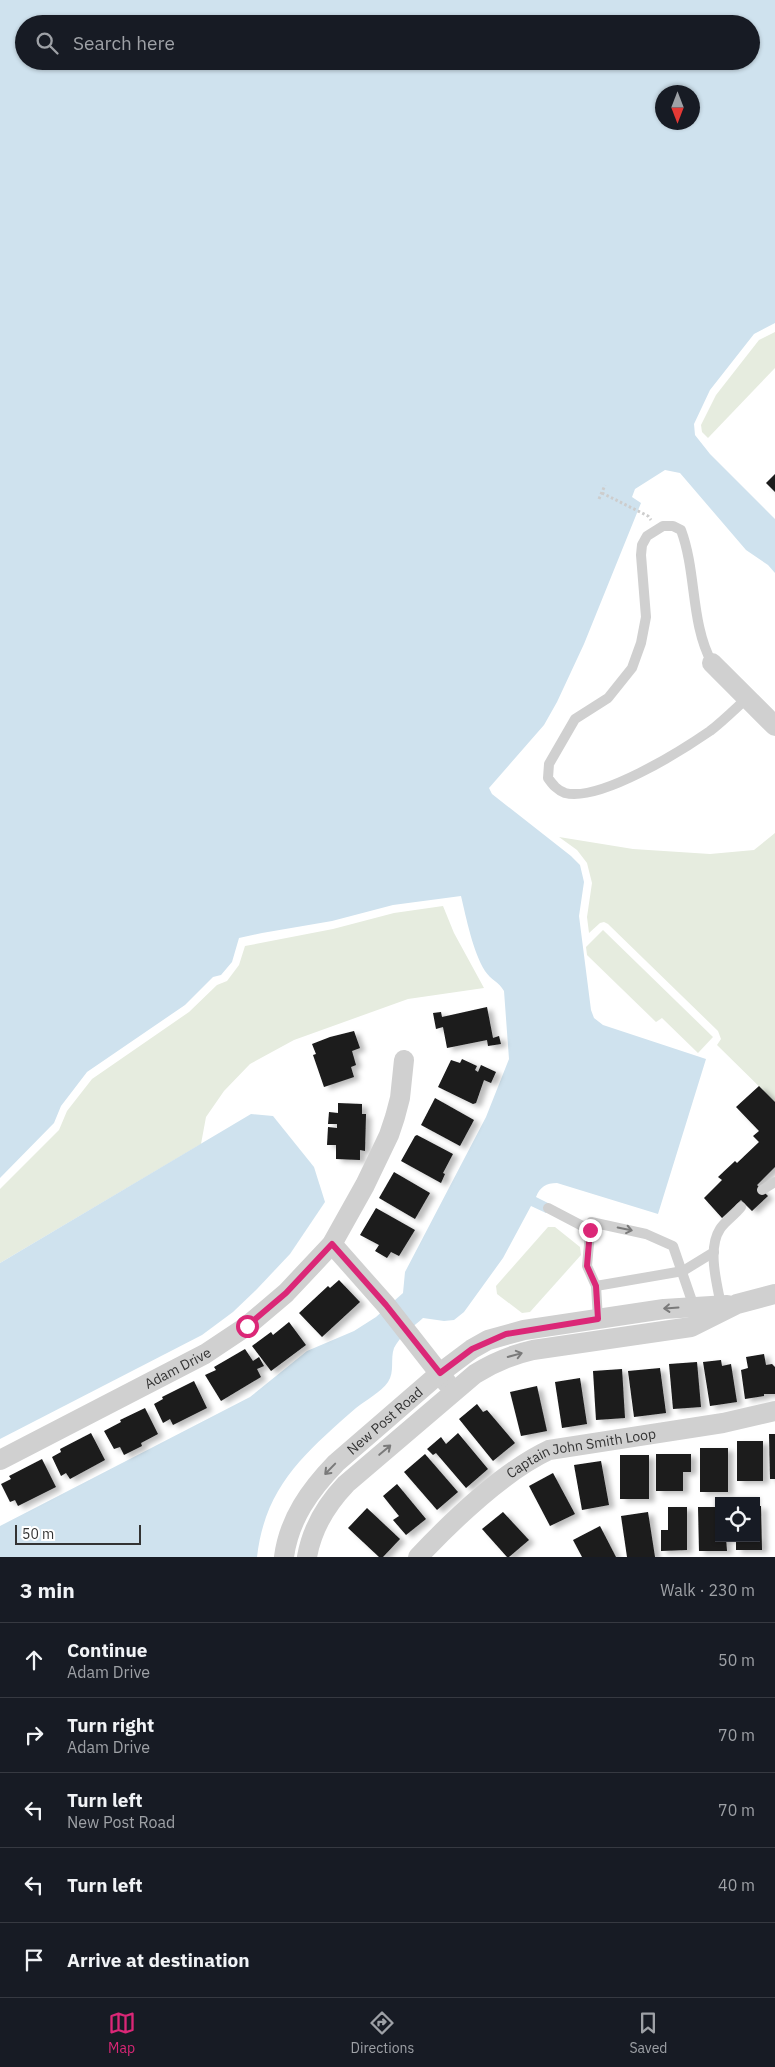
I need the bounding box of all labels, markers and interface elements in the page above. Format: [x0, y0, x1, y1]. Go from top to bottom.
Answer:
search box [15, 15, 760, 70]
icon: search [33, 29, 61, 57]
text: Search here [73, 31, 175, 55]
north arrow [655, 85, 700, 130]
route end [579, 1219, 602, 1242]
one-way arrow [617, 1225, 633, 1235]
one-way arrow [663, 1304, 679, 1313]
route start [236, 1315, 259, 1338]
street label: Adam Drive [141, 1343, 215, 1393]
one-way arrow [506, 1349, 522, 1359]
street label: New Post Road [343, 1383, 427, 1459]
street label: Captain John Smith Loop [503, 1425, 657, 1482]
one-way arrow [379, 1445, 392, 1456]
one-way arrow [324, 1463, 336, 1476]
map controls [715, 1497, 760, 1542]
button: locate [715, 1497, 760, 1542]
scale bar [15, 1522, 141, 1545]
text: 50 m [22, 1525, 54, 1543]
text: 3 min [20, 1576, 75, 1604]
text: Walk · 230 m [660, 1580, 755, 1600]
text: Continue [67, 1638, 147, 1662]
icon: ahead [20, 1646, 48, 1674]
text: 50 m [718, 1650, 755, 1670]
text: Adam Drive [67, 1662, 150, 1682]
text: Turn right [67, 1713, 154, 1737]
icon: right [20, 1721, 48, 1749]
text: 70 m [718, 1725, 755, 1745]
text: Adam Drive [67, 1737, 150, 1757]
text: Turn left [67, 1788, 143, 1812]
icon: left [20, 1796, 48, 1824]
text: 70 m [718, 1800, 755, 1820]
text: New Post Road [67, 1812, 175, 1832]
icon: left [20, 1871, 48, 1899]
text: Turn left [67, 1873, 143, 1897]
text: 40 m [718, 1875, 755, 1895]
icon: arrive [20, 1946, 48, 1974]
text: Arrive at destination [67, 1948, 250, 1972]
tab: Map [108, 2009, 136, 2057]
tab: Directions [351, 2009, 414, 2057]
tab: Saved [629, 2009, 667, 2057]

